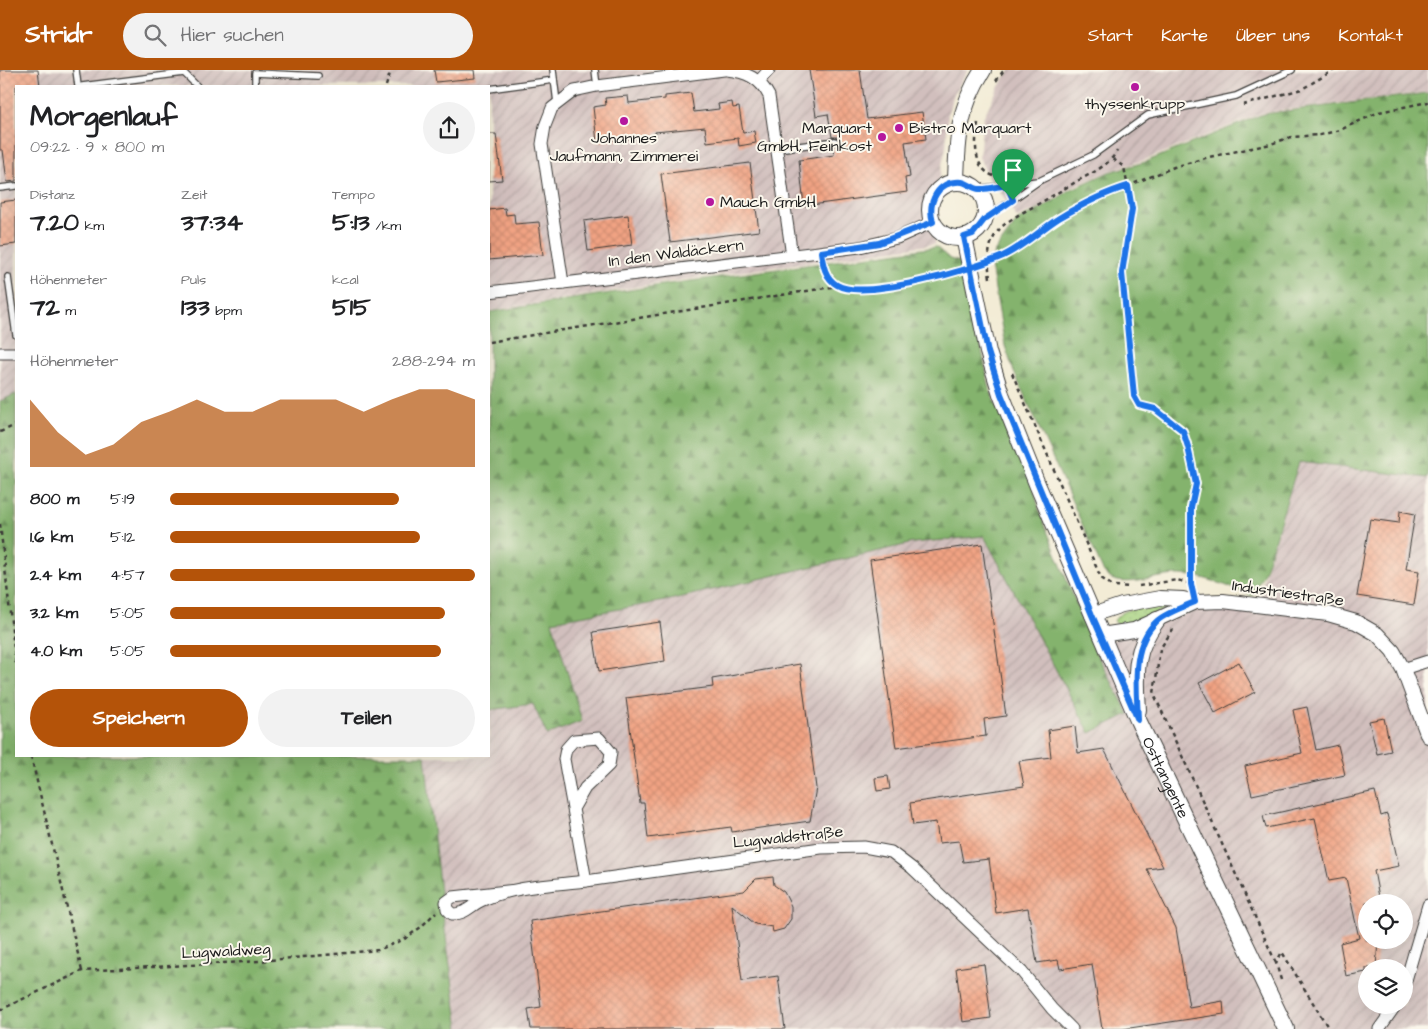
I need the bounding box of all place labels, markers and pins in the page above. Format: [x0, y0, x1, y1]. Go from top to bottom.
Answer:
marker: thyssenkrupp [1129, 81, 1141, 93]
place label: thyssenkrupp [1085, 93, 1185, 116]
marker: Johannes Jaufmann, Zimmerei [618, 115, 630, 127]
place label: Marquart GmbH, Feinkost [757, 117, 873, 157]
place label: Bistro Marquart [909, 117, 1032, 139]
marker: Bistro Marquart [893, 122, 905, 134]
place label: Johannes Jaufmann, Zimmerei [550, 127, 699, 167]
marker: Marquart GmbH, Feinkost [876, 131, 888, 143]
pin [992, 149, 1034, 200]
place label: Mauch GmbH [720, 191, 816, 213]
marker: Mauch GmbH [704, 196, 716, 208]

